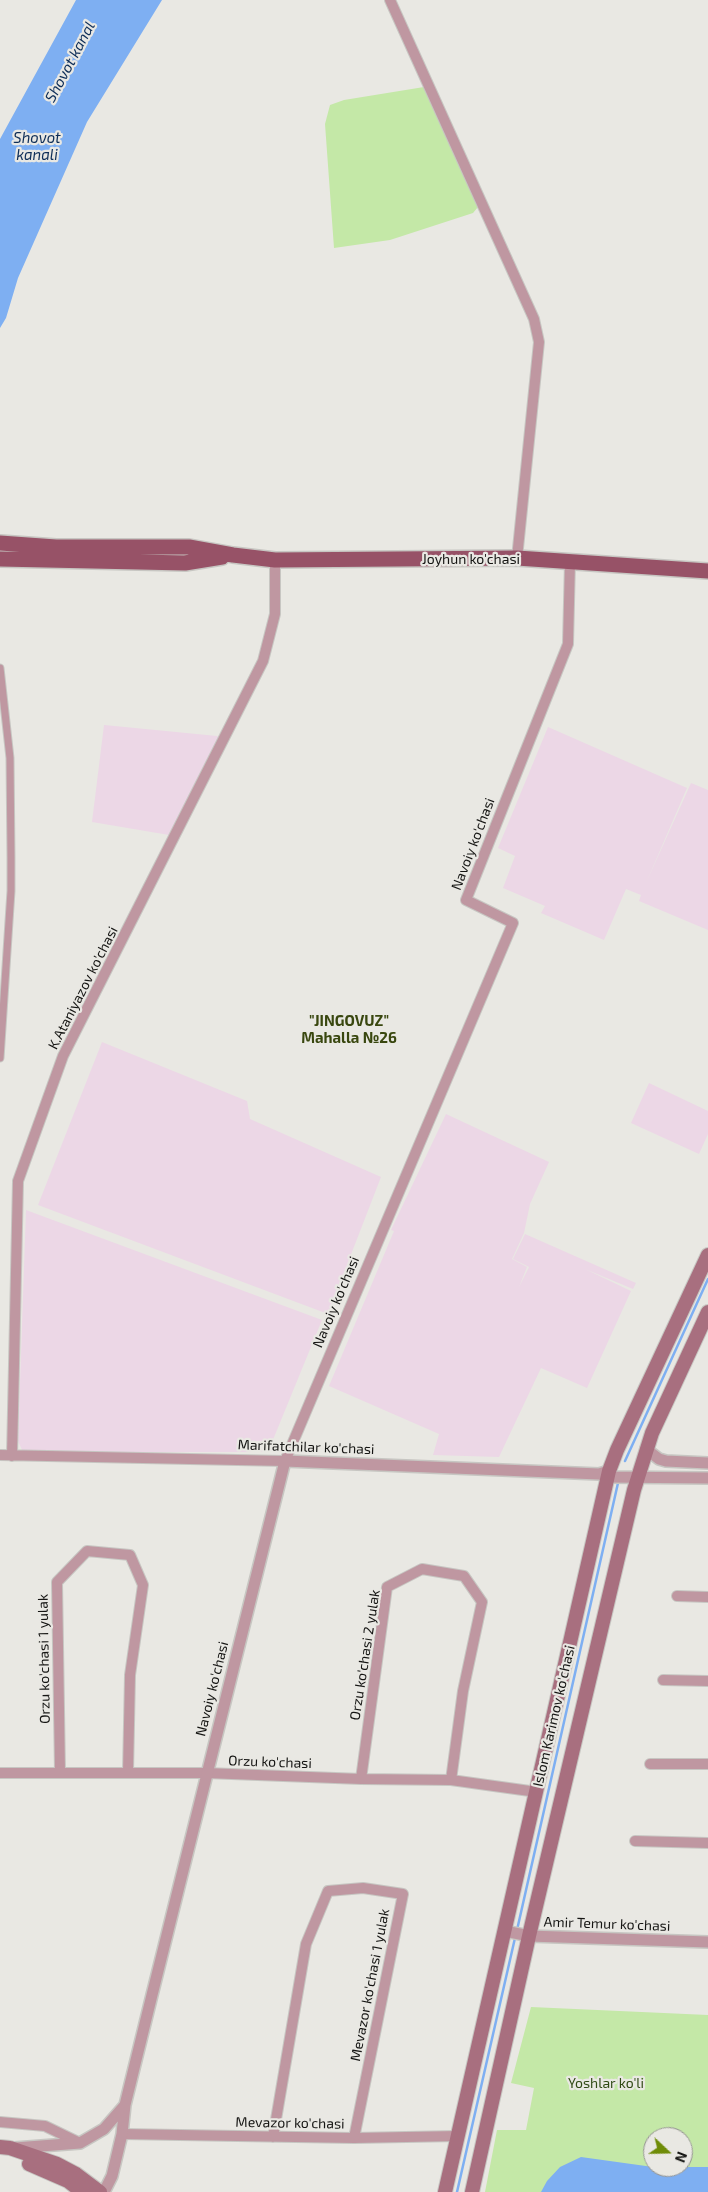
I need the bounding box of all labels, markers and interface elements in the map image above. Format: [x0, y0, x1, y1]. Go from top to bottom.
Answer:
water label: Shovot kanal [41, 19, 99, 105]
water label: Shovot kanali [13, 129, 61, 164]
street label: Joyhun ko'chasi [422, 551, 520, 567]
street label: Navoiy ko'chasi [448, 796, 498, 892]
street label: K.Ataniyazov ko'chasi [45, 924, 121, 1052]
district label: "JINGOVUZ" Mahalla №26 [301, 1012, 397, 1047]
street label: Navoiy ko'chasi [309, 1254, 363, 1350]
street label: Marifatchilar ko'chasi [237, 1436, 375, 1458]
street label: Orzu ko'chasi 2 yulak [346, 1588, 384, 1722]
street label: Orzu ko'chasi 1 yulak [34, 1594, 54, 1724]
street label: Navoiy ko'chasi [192, 1640, 232, 1738]
street label: Islom Karimov ko'chasi [530, 1644, 578, 1788]
street label: Orzu ko'chasi [228, 1752, 312, 1772]
street label: Mevazor ko'chasi 1 yulak [347, 1907, 393, 2063]
street label: Amir Temur ko'chasi [543, 1913, 671, 1935]
park label: Yoshlar ko'li [568, 2075, 644, 2091]
street label: Mevazor ko'chasi [235, 2114, 345, 2132]
north arrow [643, 2127, 693, 2177]
text: N [672, 2149, 691, 2165]

